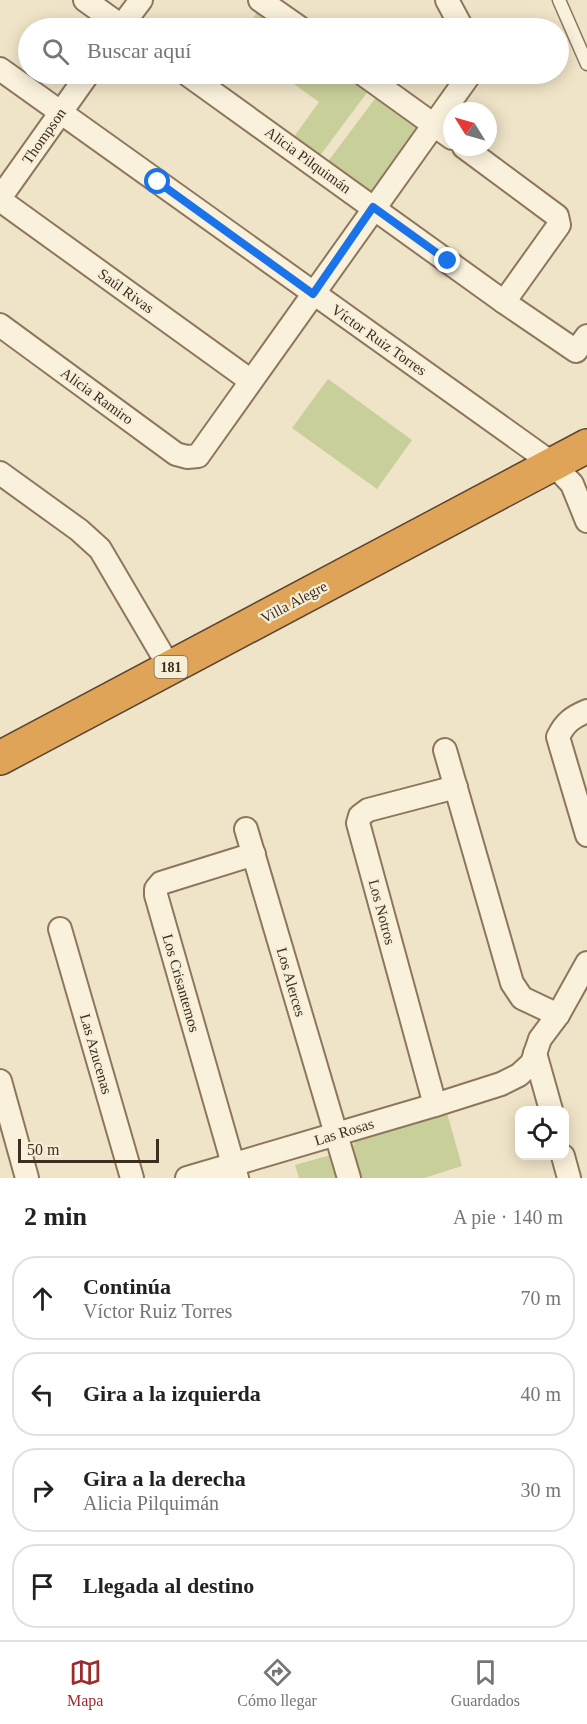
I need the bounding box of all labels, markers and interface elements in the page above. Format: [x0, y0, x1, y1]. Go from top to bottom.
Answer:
search box [18, 18, 569, 84]
icon: search [39, 35, 72, 68]
text: Buscar aquí [87, 38, 191, 63]
north arrow [443, 102, 497, 156]
street label: Thompson [19, 105, 69, 167]
street label: Alicia Pilquimán [262, 124, 354, 197]
route start [144, 168, 170, 194]
route end [434, 247, 460, 273]
street label: Saúl Rivas [95, 266, 157, 317]
street label: Víctor Ruiz Torres [329, 301, 430, 379]
street label: Alicia Ramiro [58, 364, 136, 428]
street label: Villa Alegre [258, 578, 330, 626]
road number: 181 [154, 656, 188, 678]
street label: Los Notros [366, 878, 398, 947]
street label: Los Crisantemos [159, 932, 203, 1034]
street label: Los Alerces [273, 946, 309, 1019]
street label: Las Azucenas [77, 1012, 115, 1096]
map controls [515, 1106, 569, 1160]
button: locate [515, 1106, 569, 1160]
street label: Las Rosas [312, 1115, 376, 1149]
scale bar [18, 1136, 159, 1164]
text: 50 m [27, 1141, 59, 1158]
text: 2 min [24, 1202, 87, 1231]
text: A pie · 140 m [453, 1206, 563, 1228]
text: Continúa [83, 1274, 171, 1299]
icon: ahead [26, 1282, 59, 1315]
text: 70 m [520, 1287, 561, 1309]
text: Víctor Ruiz Torres [83, 1300, 232, 1322]
icon: left [26, 1378, 59, 1411]
text: Gira a la izquierda [83, 1381, 261, 1406]
text: 40 m [520, 1383, 561, 1405]
text: Gira a la derecha [83, 1466, 246, 1491]
icon: right [26, 1474, 59, 1507]
text: 30 m [520, 1479, 561, 1501]
text: Alicia Pilquimán [83, 1492, 219, 1514]
icon: arrive [26, 1570, 59, 1603]
text: Llegada al destino [83, 1573, 254, 1598]
tab: Mapa [67, 1656, 103, 1710]
tab: Cómo llegar [237, 1656, 317, 1710]
tab: Guardados [451, 1656, 520, 1710]

